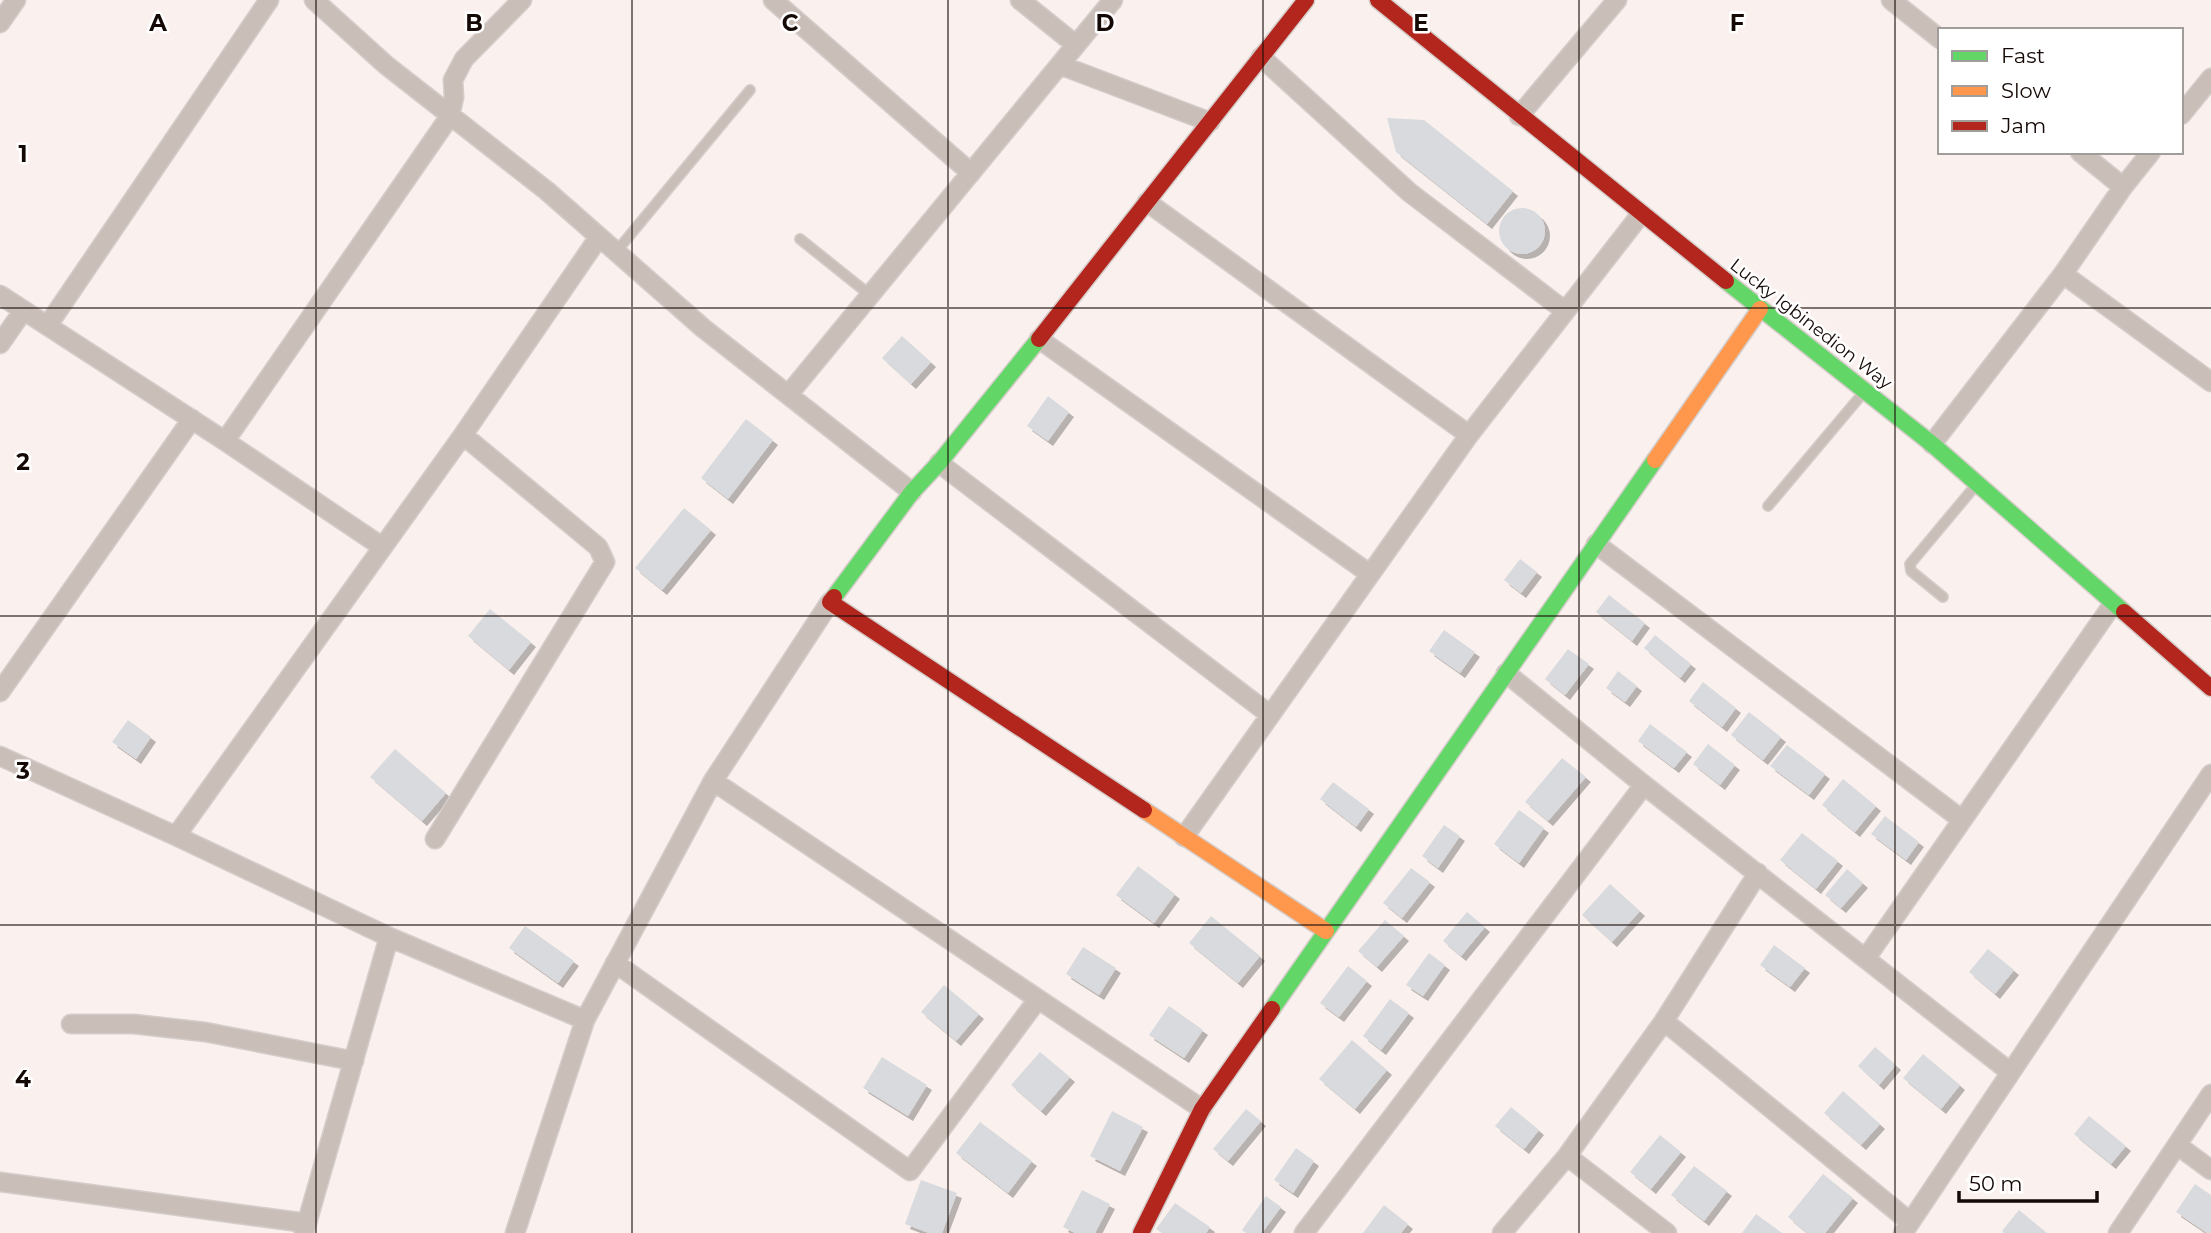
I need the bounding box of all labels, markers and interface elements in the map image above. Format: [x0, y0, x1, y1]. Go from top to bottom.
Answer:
text: A [148, 9, 167, 37]
text: B [465, 9, 483, 37]
text: C [782, 9, 799, 37]
text: D [1096, 9, 1115, 37]
text: E [1413, 9, 1429, 37]
text: F [1730, 9, 1745, 37]
legend [1938, 28, 2183, 154]
text: Fast [2001, 43, 2045, 68]
text: Slow [2001, 78, 2051, 103]
text: Jam [2000, 113, 2046, 138]
text: 1 [18, 140, 28, 168]
street label: Lucky Igbinedion Way [1726, 254, 1897, 394]
text: 2 [16, 448, 30, 476]
text: 3 [15, 757, 30, 785]
text: 4 [15, 1065, 31, 1093]
scale bar [1959, 1160, 2097, 1204]
text: 50 m [1969, 1171, 2023, 1196]

